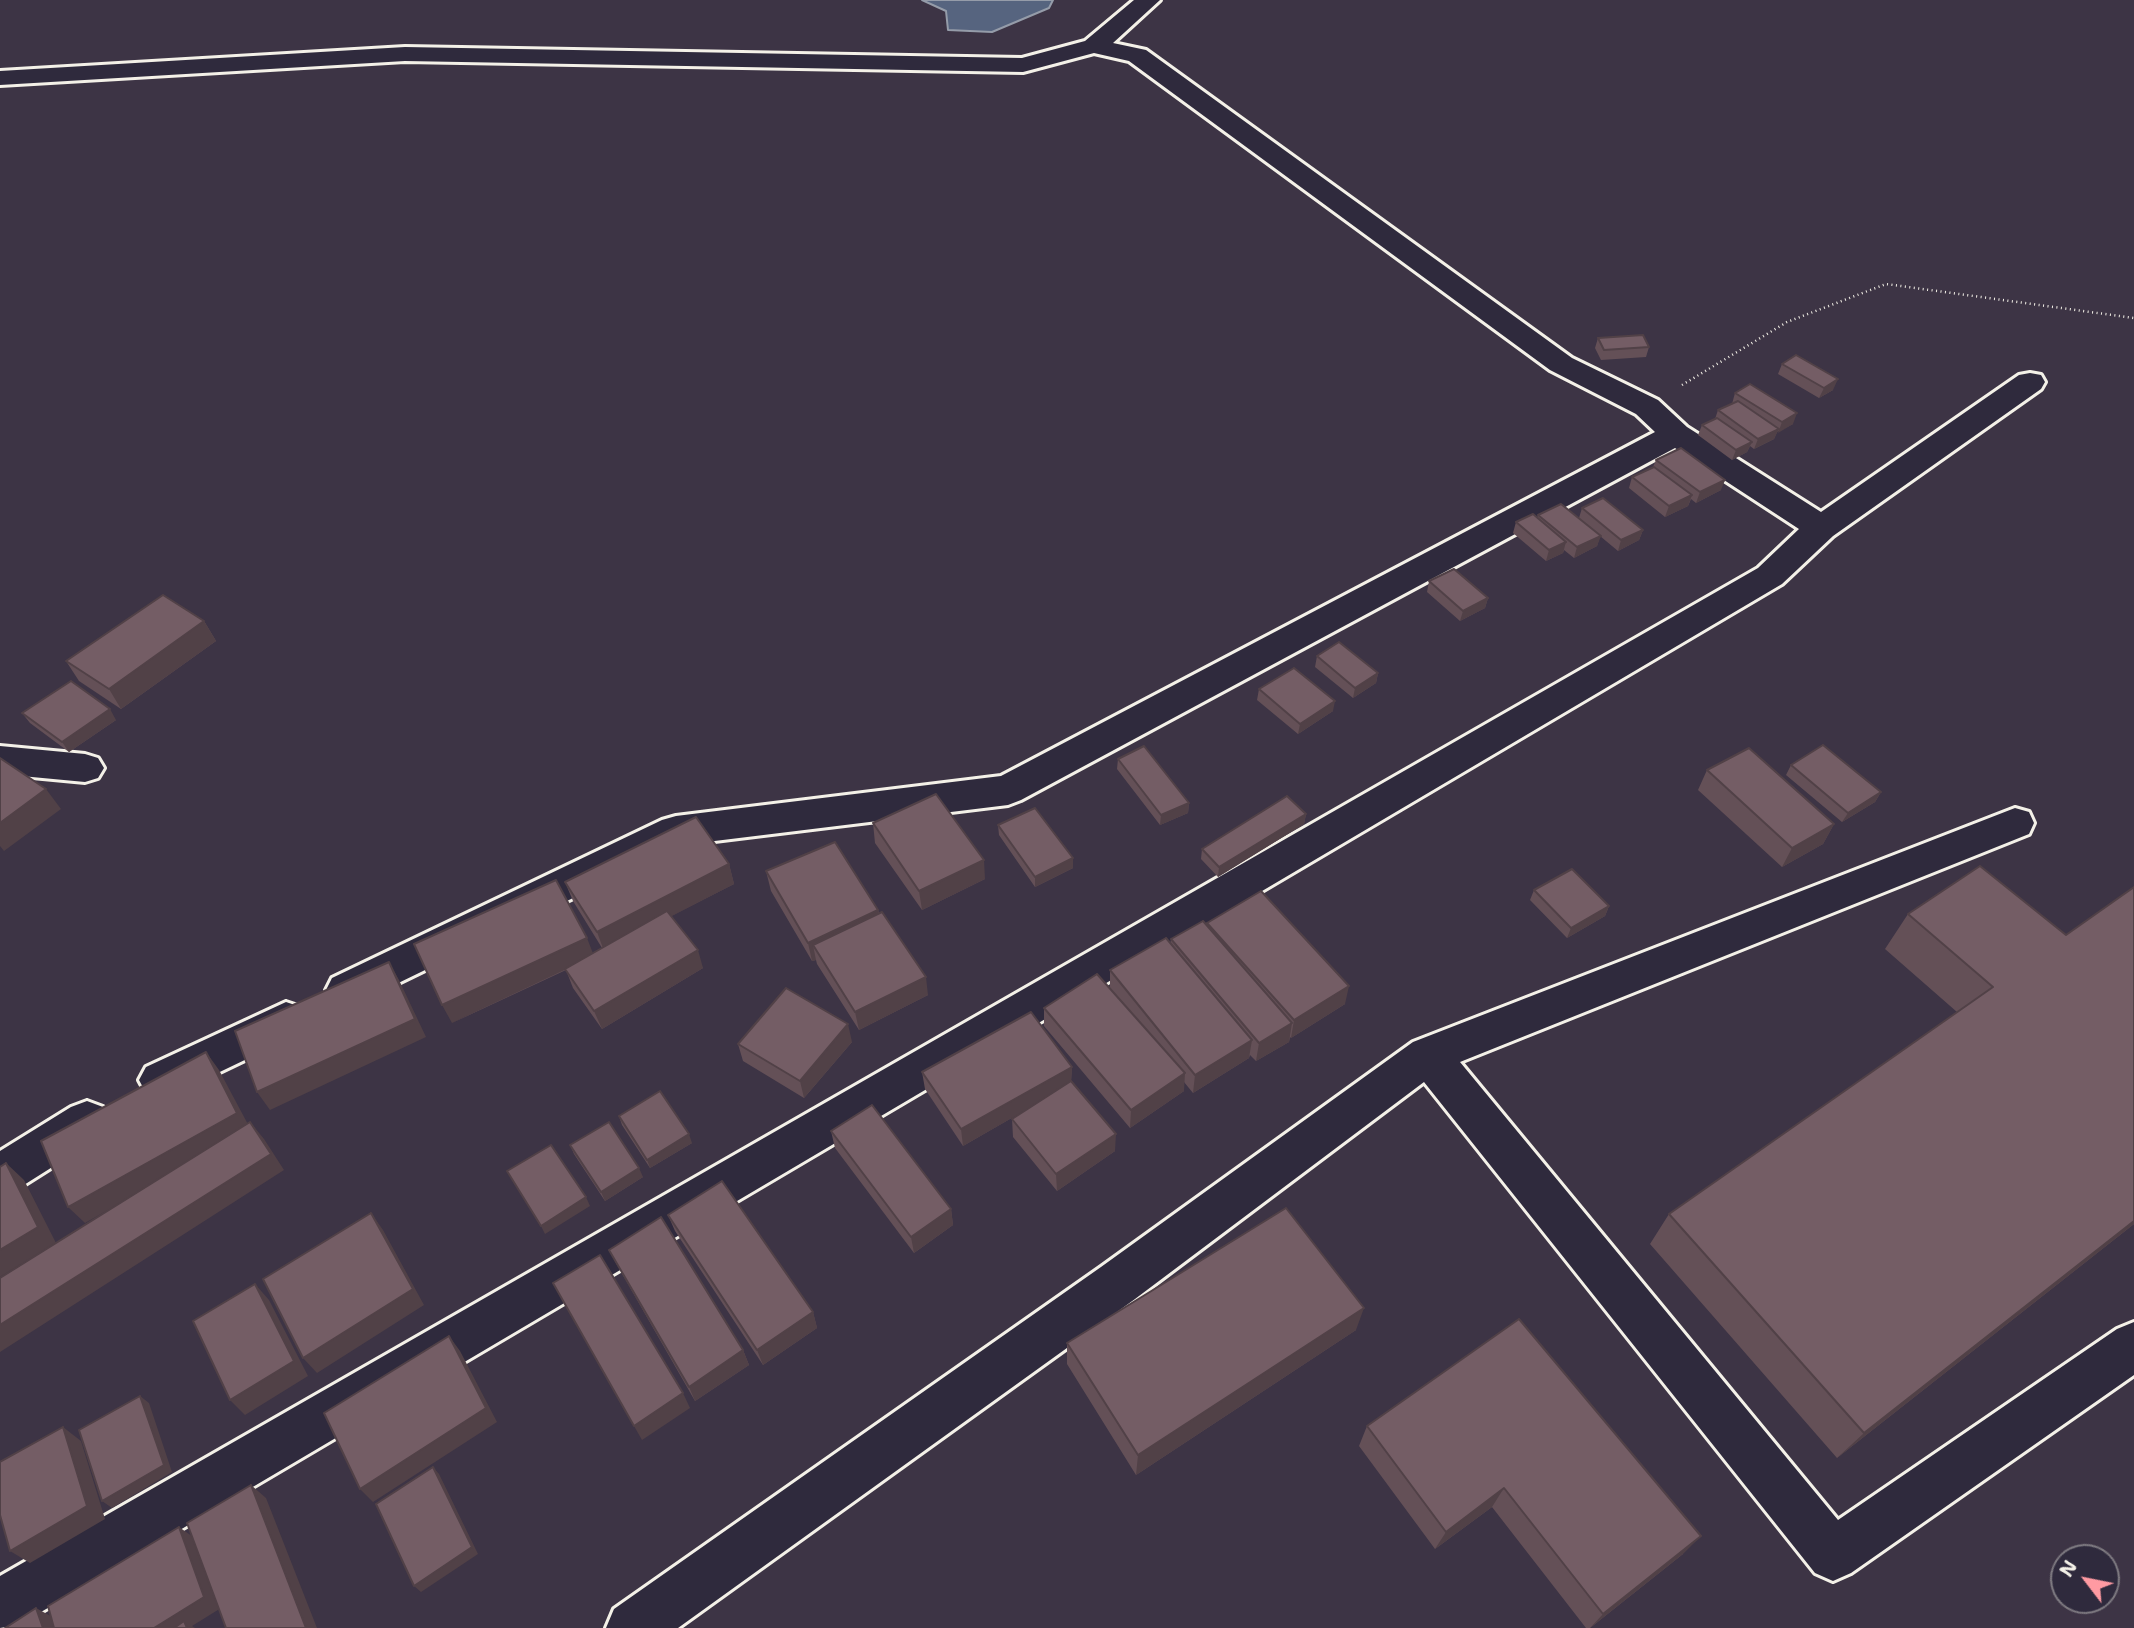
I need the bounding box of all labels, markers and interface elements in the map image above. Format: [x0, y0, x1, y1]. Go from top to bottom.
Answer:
north arrow [2050, 1544, 2120, 1614]
text: N [2054, 1556, 2083, 1582]

